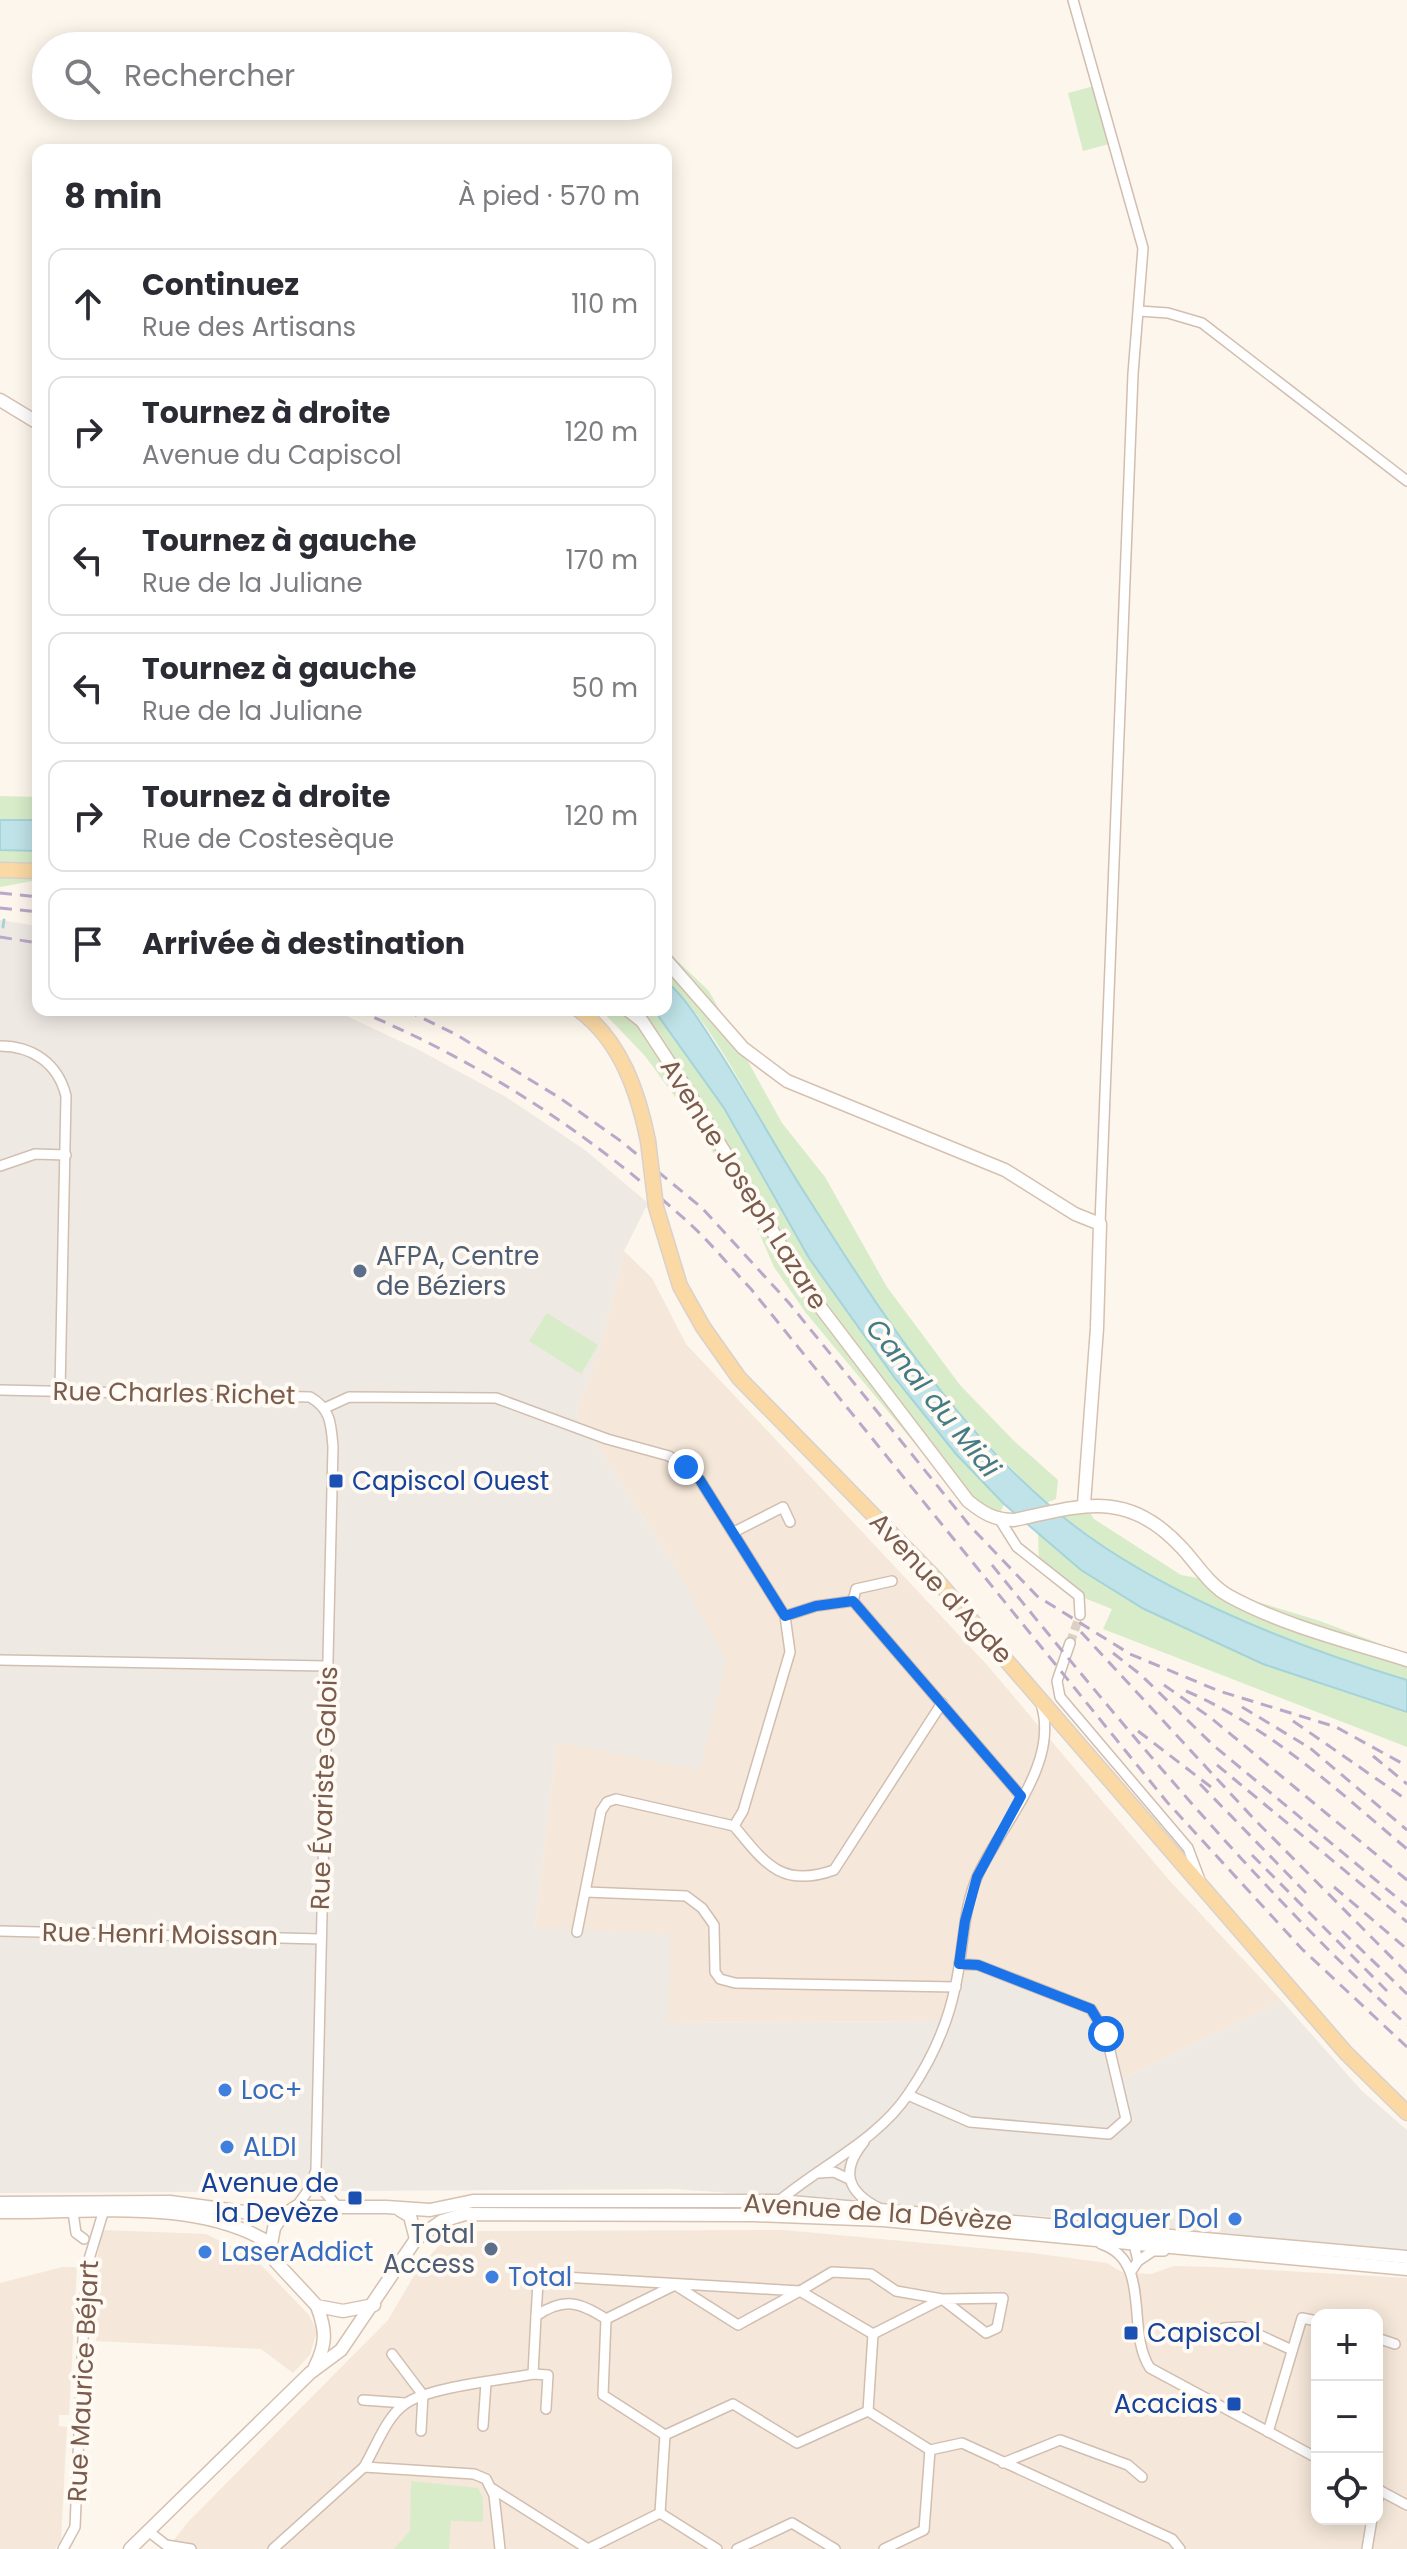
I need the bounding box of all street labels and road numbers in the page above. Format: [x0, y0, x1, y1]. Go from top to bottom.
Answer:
street label: Avenue Joseph Lazare [652, 1052, 836, 1316]
street label: Rue Charles Richet [52, 1373, 296, 1413]
street label: Avenue d'Agde [861, 1504, 1021, 1672]
street label: Rue Évariste Galois [302, 1665, 346, 1911]
street label: Rue Henri Moissan [42, 1914, 278, 1954]
street label: Avenue de la Dévèze [742, 2185, 1014, 2239]
street label: Rue Maurice Béjart [59, 2259, 107, 2503]

